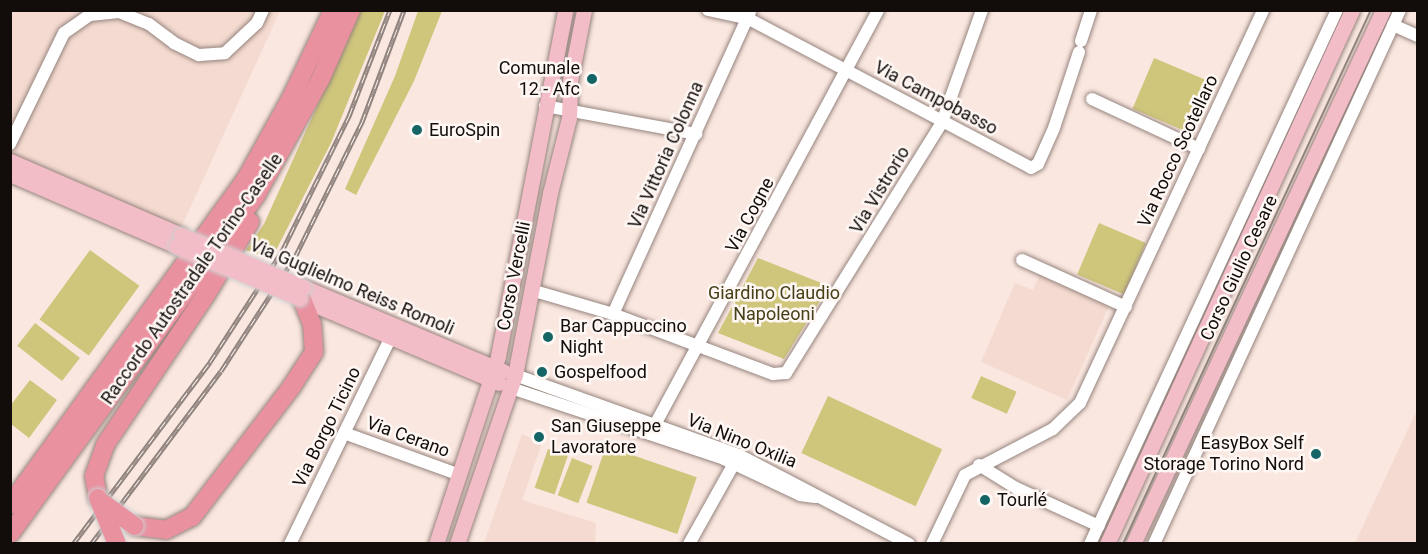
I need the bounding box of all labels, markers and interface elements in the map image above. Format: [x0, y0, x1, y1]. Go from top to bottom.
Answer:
street label: Via Campobasso [871, 56, 1001, 140]
place label: Comunale 12 - Afc [499, 58, 580, 100]
street label: Via Rocco Scotellaro [1133, 71, 1223, 231]
marker: Comunale 12 - Afc [585, 72, 599, 86]
street label: Via Vittoria Colonna [624, 78, 708, 232]
place label: EuroSpin [429, 119, 500, 141]
marker: EuroSpin [410, 123, 424, 137]
street label: Via Vistrorio [845, 142, 915, 238]
street label: Raccordo Autostradale Torino-Caselle [97, 149, 287, 409]
street label: Via Cogne [721, 174, 779, 256]
street label: Corso Giulio Cesare [1196, 192, 1282, 344]
street label: Corso Vercelli [493, 220, 535, 332]
street label: Via Guglielmo Reiss Romoli [247, 234, 457, 340]
park label: Giardino Claudio Napoleoni [708, 283, 840, 326]
place label: Bar Cappuccino Night [560, 316, 687, 358]
marker: Bar Cappuccino Night [541, 330, 555, 344]
place label: Gospelfood [554, 361, 647, 383]
street label: Via Borgo Ticino [288, 363, 366, 491]
marker: Gospelfood [535, 365, 549, 379]
street label: Via Nino Oxilia [684, 409, 800, 473]
street label: Via Cerano [363, 412, 453, 462]
place label: San Giuseppe Lavoratore [551, 416, 661, 458]
marker: San Giuseppe Lavoratore [532, 430, 546, 444]
place label: EasyBox Self Storage Torino Nord [1143, 433, 1304, 476]
marker: EasyBox Self Storage Torino Nord [1309, 447, 1323, 461]
place label: Tourlé [997, 489, 1047, 511]
marker: Tourlé [978, 493, 992, 507]

